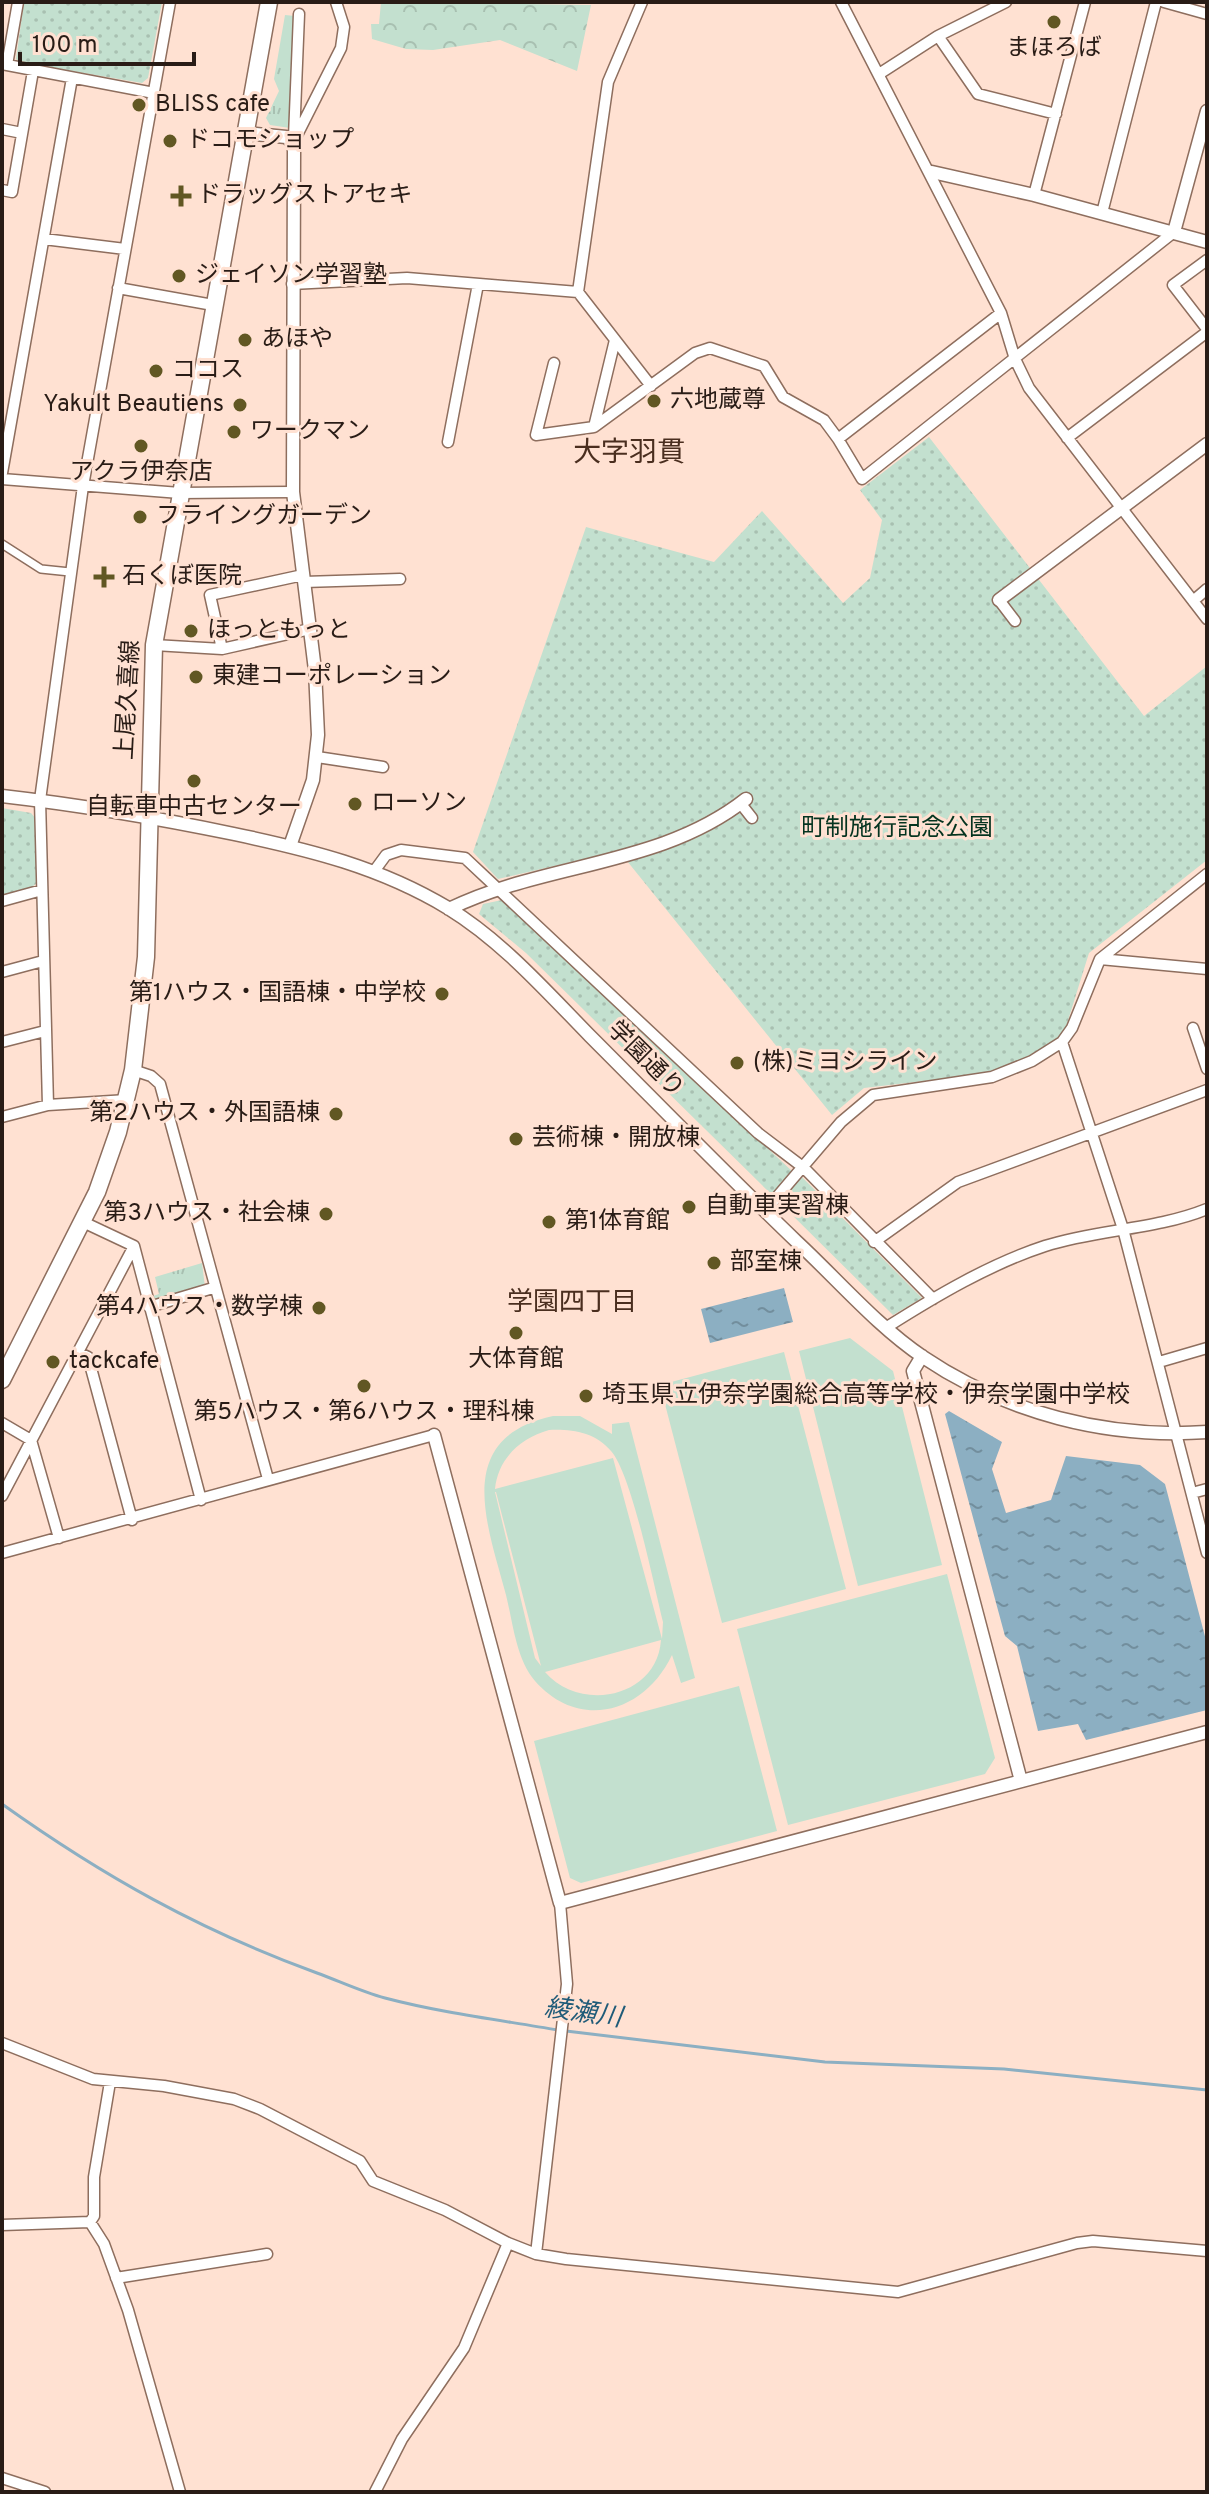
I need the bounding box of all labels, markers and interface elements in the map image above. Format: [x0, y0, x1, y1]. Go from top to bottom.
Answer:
marker: まほろば [1045, 13, 1063, 31]
scale bar [20, 16, 194, 66]
text: 100 m [32, 31, 98, 61]
place label: まほろば [1006, 34, 1102, 64]
place label: BLISS cafe [155, 90, 270, 120]
marker: BLISS cafe [130, 96, 148, 114]
place label: ドコモショップ [186, 126, 354, 156]
marker: ドコモショップ [161, 132, 179, 150]
place label: ドラッグストアセキ [197, 181, 413, 211]
marker: ドラッグストアセキ [172, 187, 190, 205]
place label: ジェイソン学習塾 [195, 261, 387, 291]
marker: ジェイソン学習塾 [170, 267, 188, 285]
place label: あほや [261, 325, 333, 355]
marker: あほや [236, 331, 254, 349]
place label: ココス [172, 356, 244, 386]
marker: ココス [147, 362, 165, 380]
place label: 六地蔵尊 [670, 386, 766, 416]
place label: Yakult Beautiens [43, 390, 224, 420]
marker: 六地蔵尊 [645, 392, 663, 410]
marker: Yakult Beautiens [231, 396, 249, 414]
place label: ワークマン [250, 417, 370, 447]
marker: ワークマン [225, 423, 243, 441]
district label: 大字羽貫 [573, 436, 685, 472]
marker: アクラ伊奈店 [132, 437, 150, 455]
place label: アクラ伊奈店 [70, 458, 212, 488]
place label: フライングガーデン [156, 502, 372, 532]
marker: フライングガーデン [131, 508, 149, 526]
place label: 石くぼ医院 [122, 562, 242, 592]
marker: 石くぼ医院 [93, 566, 115, 588]
place label: ほっともっと [207, 616, 351, 646]
marker: ほっともっと [182, 622, 200, 640]
street label: 上尾久喜線 [111, 639, 147, 761]
place label: 東建コーポレーション [212, 662, 452, 692]
marker: 東建コーポレーション [187, 668, 205, 686]
marker: 自転車中古センター [185, 772, 203, 790]
place label: ローソン [371, 789, 467, 819]
place label: 自転車中古センター [86, 793, 302, 823]
marker: ローソン [346, 795, 364, 813]
park label: 町制施行記念公園 [801, 814, 993, 844]
place label: 第1ハウス・国語棟・中学校 [129, 979, 426, 1009]
marker: 第1ハウス・国語棟・中学校 [433, 985, 451, 1003]
street label: 学園通り [600, 1015, 690, 1105]
place label: (株)ミヨシライン [753, 1048, 937, 1078]
marker: (株)ミヨシライン [728, 1054, 746, 1072]
place label: 第2ハウス・外国語棟 [89, 1099, 320, 1129]
marker: 第2ハウス・外国語棟 [327, 1105, 345, 1123]
place label: 芸術棟・開放棟 [532, 1124, 700, 1154]
marker: 芸術棟・開放棟 [507, 1130, 525, 1148]
place label: 自動車実習棟 [705, 1192, 849, 1222]
marker: 自動車実習棟 [680, 1198, 698, 1216]
place label: 第3ハウス・社会棟 [104, 1199, 310, 1229]
marker: 第3ハウス・社会棟 [317, 1205, 335, 1223]
place label: 第1体育館 [565, 1207, 670, 1237]
marker: 第1体育館 [540, 1213, 558, 1231]
place label: 部室棟 [730, 1248, 802, 1278]
marker: 部室棟 [705, 1254, 723, 1272]
district label: 学園四丁目 [507, 1287, 637, 1320]
place label: 第4ハウス・数学棟 [96, 1293, 303, 1323]
marker: 第4ハウス・数学棟 [310, 1299, 328, 1317]
marker: 大体育館 [507, 1324, 525, 1342]
place label: 大体育館 [468, 1345, 564, 1375]
place label: tackcafe [69, 1347, 160, 1377]
marker: tackcafe [44, 1353, 62, 1371]
marker: 第5ハウス・第6ハウス・理科棟 [355, 1377, 373, 1395]
place label: 埼玉県立伊奈学園総合高等学校・伊奈学園中学校 [602, 1381, 1130, 1411]
marker: 埼玉県立伊奈学園総合高等学校・伊奈学園中学校 [577, 1387, 595, 1405]
place label: 第5ハウス・第6ハウス・理科棟 [193, 1398, 535, 1428]
water label: 綾瀬川 [542, 1992, 627, 2036]

